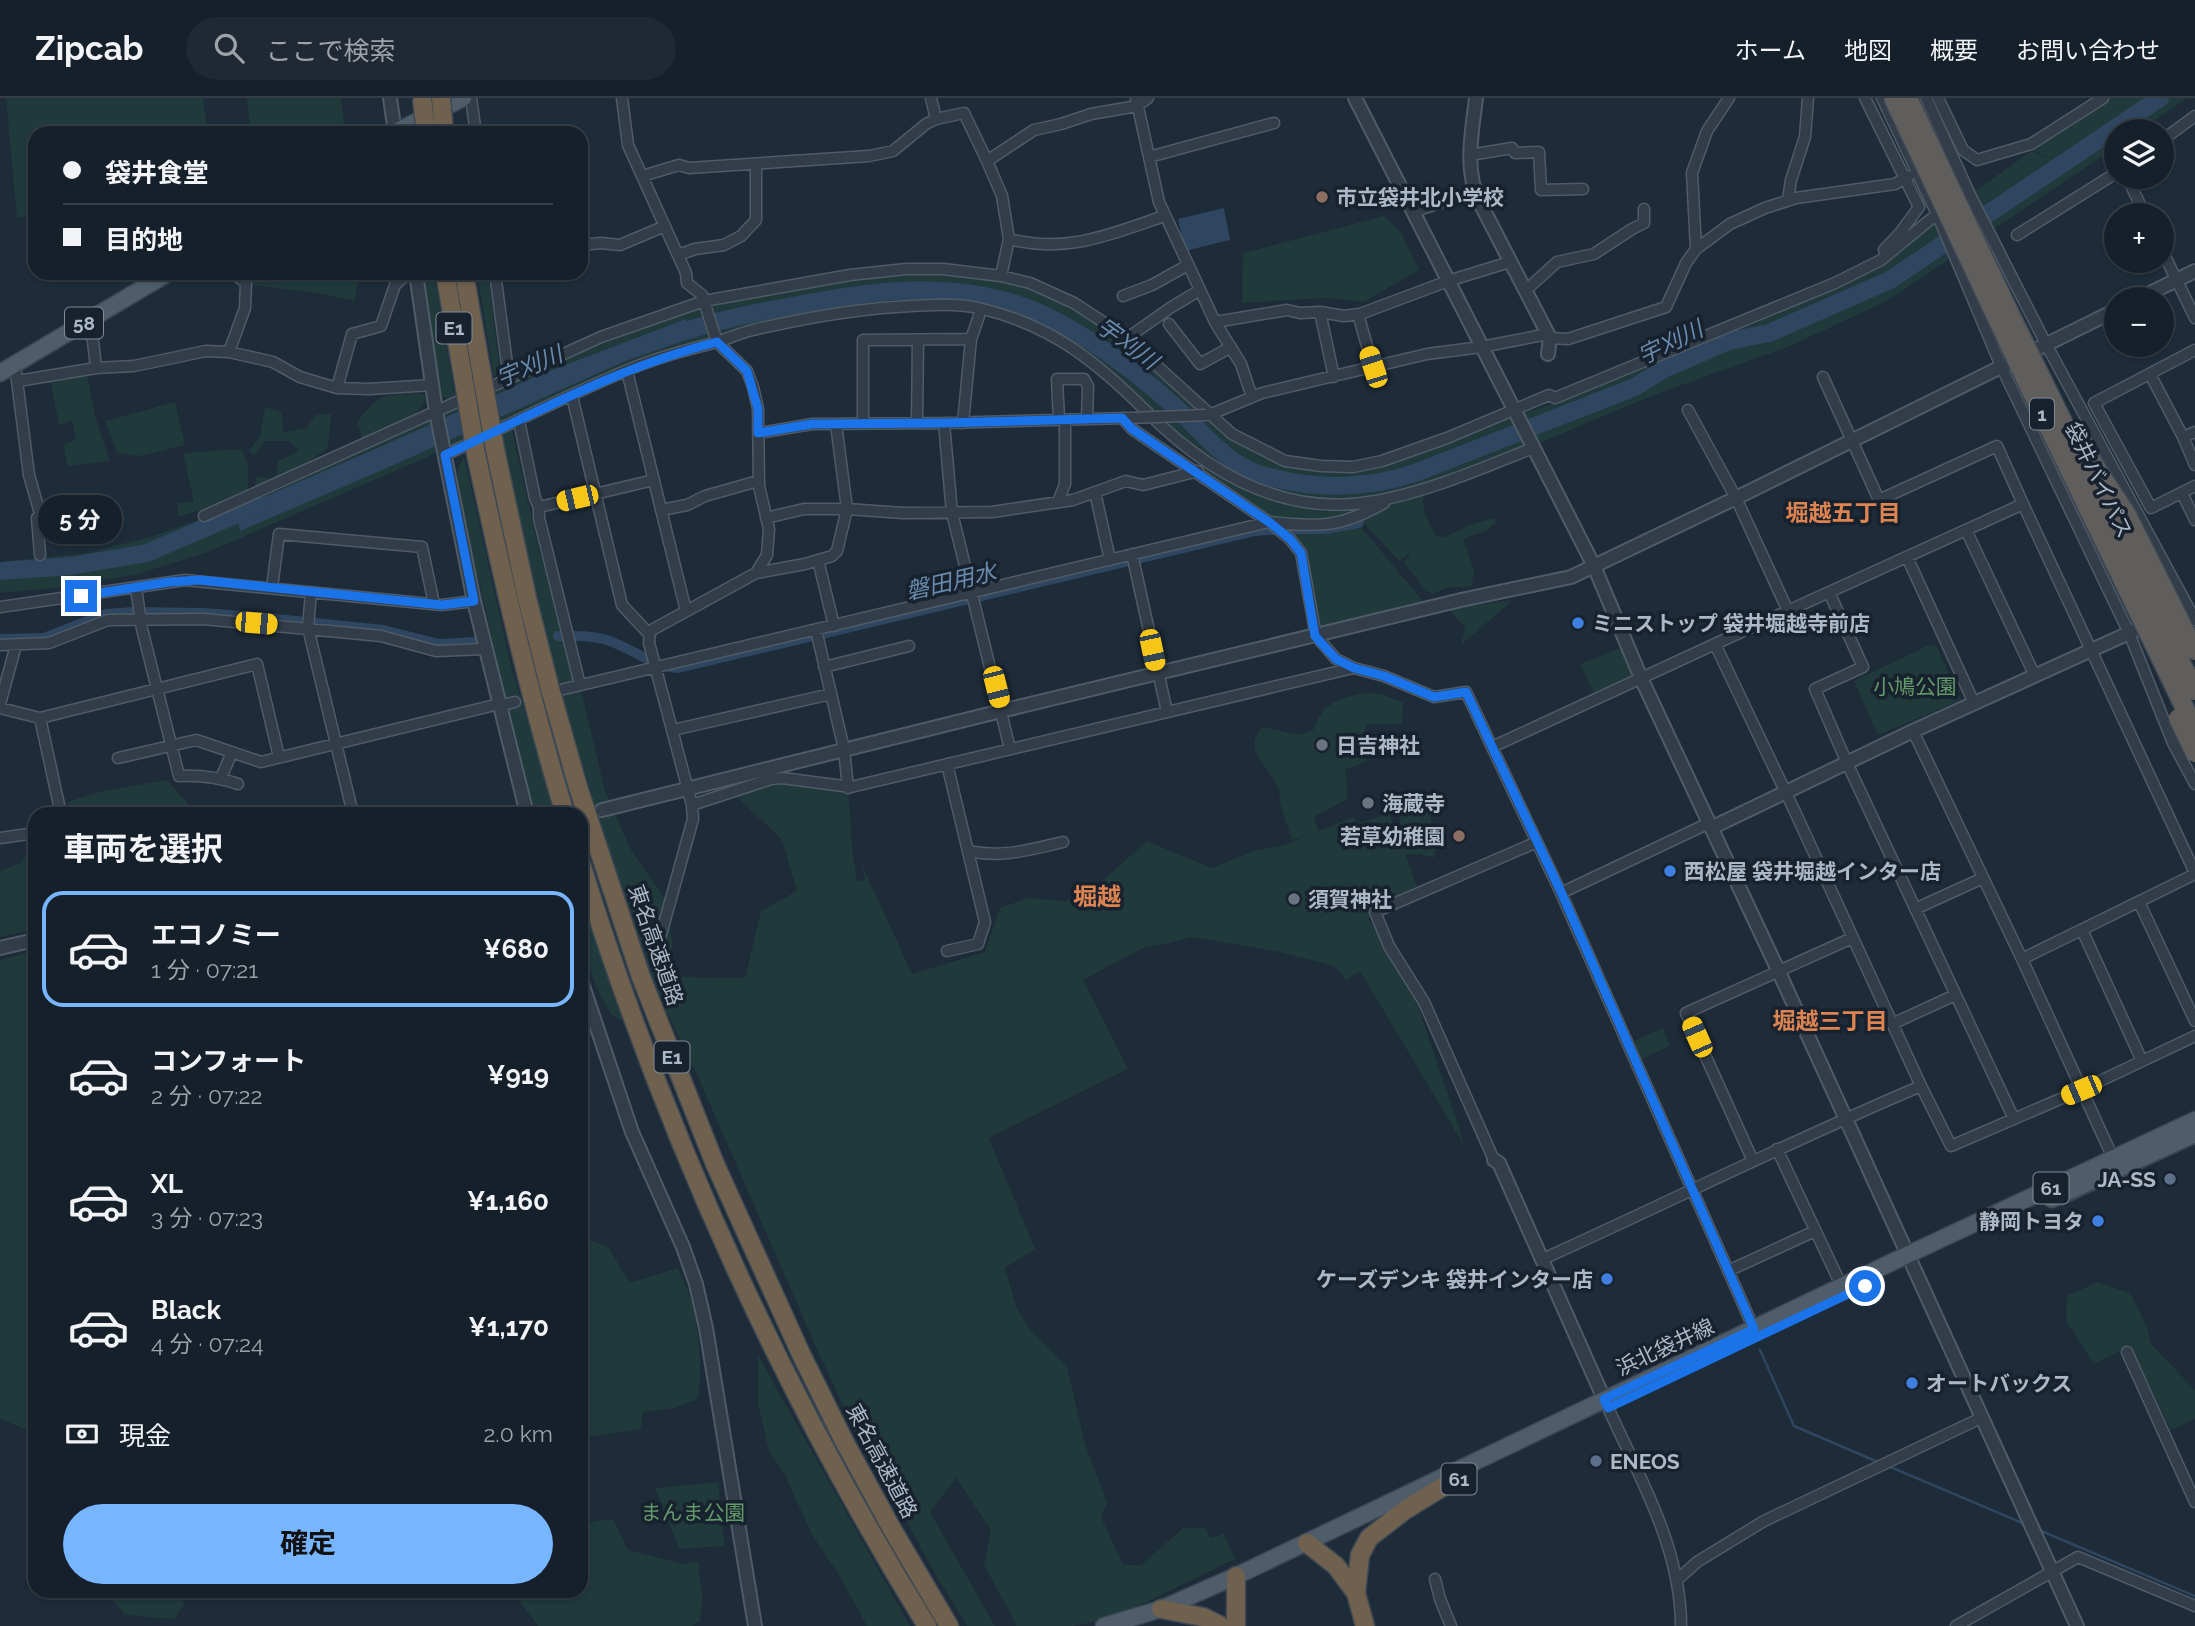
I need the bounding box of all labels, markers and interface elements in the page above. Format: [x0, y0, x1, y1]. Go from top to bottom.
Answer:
search box [186, 17, 676, 80]
text: Zipcab [35, 29, 144, 68]
icon: search [210, 29, 248, 67]
text: ここで検索 [266, 36, 396, 66]
text: ホーム [1735, 36, 1806, 65]
text: 地図 [1844, 36, 1892, 65]
text: 概要 [1930, 36, 1978, 65]
text: お問い合わせ [2016, 36, 2160, 65]
map controls [2104, 119, 2174, 357]
button: layers [2104, 119, 2174, 189]
text: 袋井食堂 [105, 158, 209, 188]
place label: 市立袋井北小学校 [1336, 185, 1504, 210]
marker: 市立袋井北小学校 [1314, 189, 1330, 205]
button: + [2104, 203, 2174, 273]
text: 目的地 [105, 225, 183, 255]
button: − [2104, 287, 2174, 357]
road number: 58 [65, 308, 103, 339]
road number: E1 [436, 312, 472, 344]
water label: 宇刈川 [1092, 312, 1166, 376]
water label: 宇刈川 [1633, 313, 1710, 369]
water label: 宇刈川 [492, 339, 569, 392]
car [1357, 344, 1390, 390]
road number: 1 [2030, 398, 2054, 430]
street label: 袋井バイパス [2060, 418, 2138, 542]
car [555, 483, 600, 513]
callout: 5 分 [39, 494, 123, 544]
district label: 堀越五丁目 [1786, 499, 1901, 526]
text: 5 分 [59, 506, 101, 533]
water label: 磐田用水 [903, 557, 1002, 605]
route end [65, 580, 97, 612]
car [235, 611, 278, 635]
place label: ミニストップ 袋井堀越寺前店 [1592, 611, 1870, 636]
marker: ミニストップ 袋井堀越寺前店 [1570, 615, 1586, 631]
car [1138, 627, 1167, 673]
car [981, 664, 1012, 710]
park label: 小鳩公園 [1873, 674, 1957, 699]
place label: 日吉神社 [1336, 733, 1420, 758]
marker: 日吉神社 [1314, 737, 1330, 753]
place label: 海蔵寺 [1382, 791, 1445, 816]
marker: 海蔵寺 [1360, 795, 1376, 811]
place label: 若草幼稚園 [1340, 824, 1445, 849]
marker: 若草幼稚園 [1451, 828, 1467, 844]
text: 車両を選択 [63, 830, 223, 867]
place label: 西松屋 袋井堀越インター店 [1684, 859, 1941, 884]
marker: 西松屋 袋井堀越インター店 [1662, 863, 1678, 879]
street label: 東名高速道路 [624, 881, 688, 1009]
district label: 堀越 [1073, 882, 1121, 911]
place label: 須賀神社 [1308, 887, 1392, 912]
marker: 須賀神社 [1286, 891, 1302, 907]
icon: car [67, 918, 130, 981]
text: エコノミー [151, 920, 281, 950]
text: ¥680 [483, 934, 549, 964]
text: 1 分 · 07:21 [151, 956, 258, 983]
district label: 堀越三丁目 [1773, 1007, 1888, 1034]
car [1679, 1014, 1716, 1060]
road number: E1 [654, 1042, 690, 1072]
icon: car [67, 1044, 130, 1107]
text: コンフォート [151, 1046, 306, 1076]
text: ¥919 [487, 1060, 549, 1090]
car [2058, 1072, 2105, 1108]
text: 2 分 · 07:22 [151, 1082, 262, 1109]
place label: JA-SS [2097, 1167, 2156, 1192]
text: XL [151, 1169, 183, 1199]
icon: car [67, 1170, 130, 1233]
marker: JA-SS [2162, 1171, 2178, 1187]
road number: 61 [2034, 1172, 2068, 1204]
text: ¥1,160 [467, 1186, 549, 1216]
text: 3 分 · 07:23 [151, 1204, 263, 1231]
place label: 静岡トヨタ [1979, 1209, 2084, 1234]
marker: 静岡トヨタ [2090, 1213, 2106, 1229]
place label: ケーズデンキ 袋井インター店 [1316, 1267, 1593, 1292]
route start [1849, 1270, 1881, 1302]
marker: ケーズデンキ 袋井インター店 [1599, 1271, 1615, 1287]
text: Black [151, 1295, 221, 1325]
icon: car [67, 1296, 130, 1359]
text: ¥1,170 [468, 1312, 549, 1342]
street label: 浜北袋井線 [1612, 1313, 1718, 1381]
text: 4 分 · 07:24 [151, 1330, 264, 1357]
place label: オートバックス [1926, 1371, 2072, 1396]
marker: オートバックス [1904, 1375, 1920, 1391]
street label: 東名高速道路 [841, 1400, 923, 1522]
icon: cash [63, 1415, 101, 1453]
text: 2.0 km [483, 1420, 553, 1447]
text: 現金 [119, 1421, 171, 1451]
place label: ENEOS [1610, 1449, 1680, 1474]
marker: ENEOS [1588, 1453, 1604, 1469]
road number: 61 [1442, 1464, 1476, 1494]
park label: まんま公園 [641, 1500, 746, 1525]
button: 確定 [63, 1504, 553, 1584]

